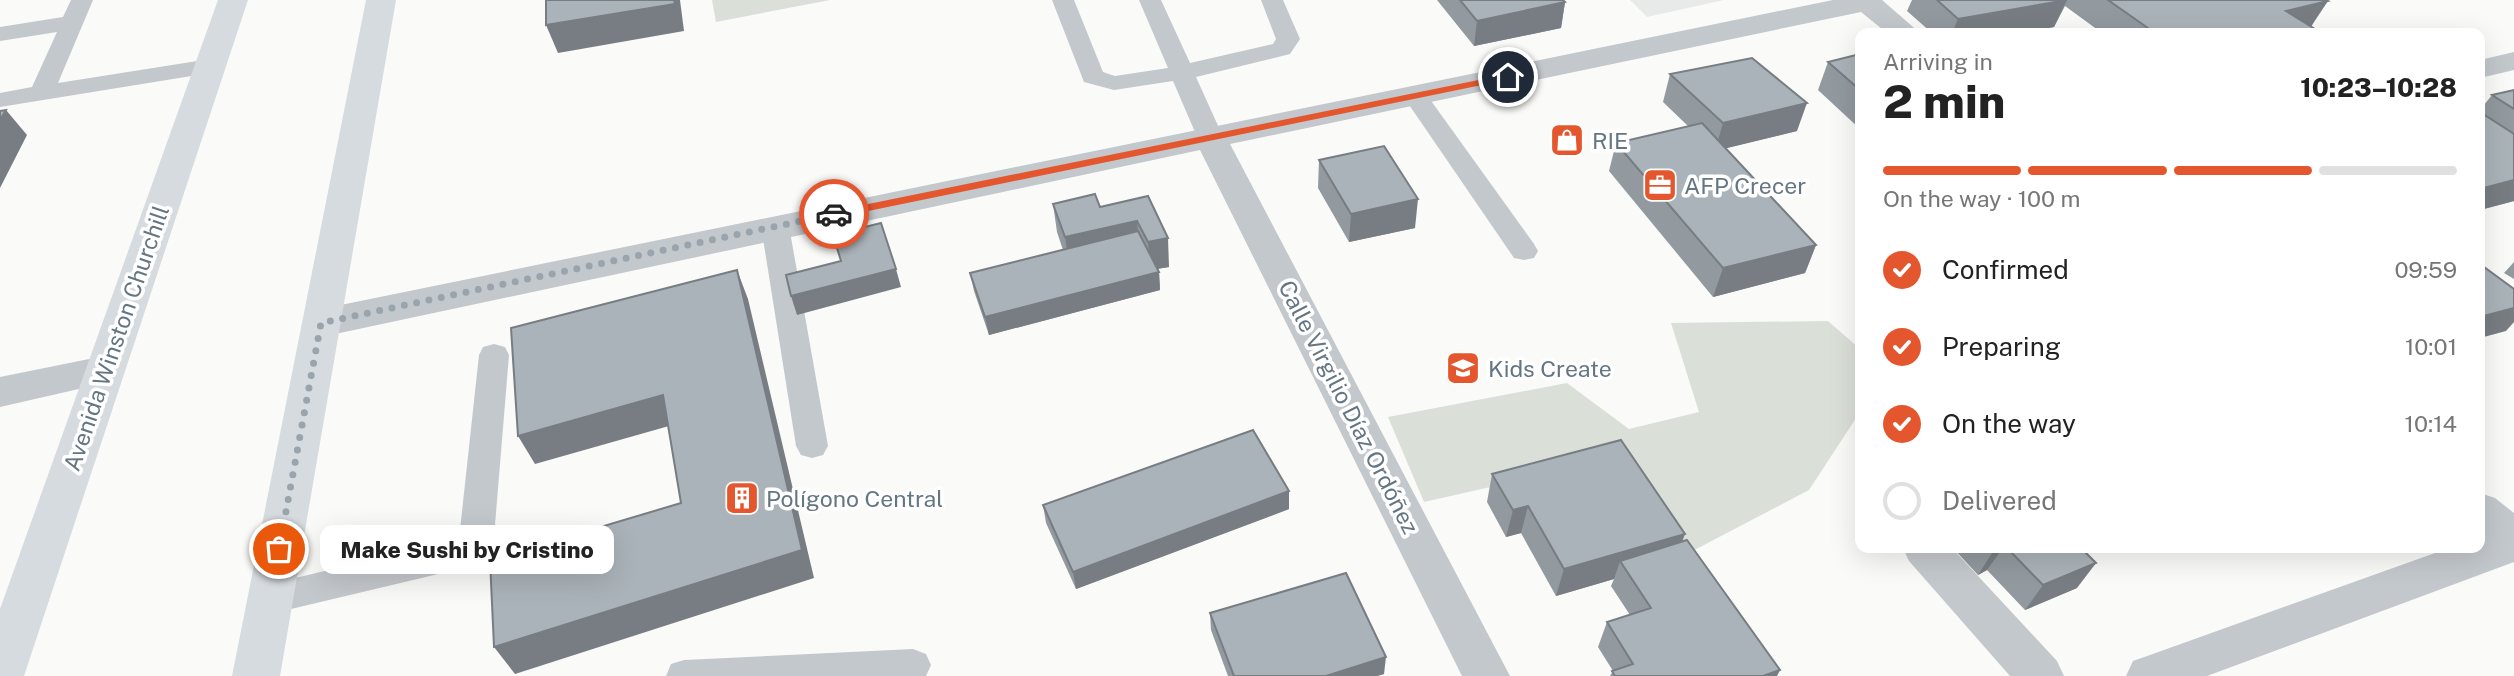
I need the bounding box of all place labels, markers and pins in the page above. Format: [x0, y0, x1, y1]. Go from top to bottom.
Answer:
pin [1478, 47, 1538, 107]
shop icon: RIE [1548, 121, 1586, 159]
place label: RIE [1592, 127, 1628, 154]
office icon: AFP Crecer [1641, 166, 1679, 204]
place label: AFP Crecer [1684, 172, 1806, 199]
school or university icon: Kids Create [1444, 349, 1482, 387]
place label: Kids Create [1488, 355, 1612, 382]
building icon: Polígono Central [723, 479, 761, 517]
place label: Polígono Central [766, 485, 943, 512]
pin [249, 519, 309, 579]
callout: Make Sushi by Cristino [321, 524, 615, 574]

